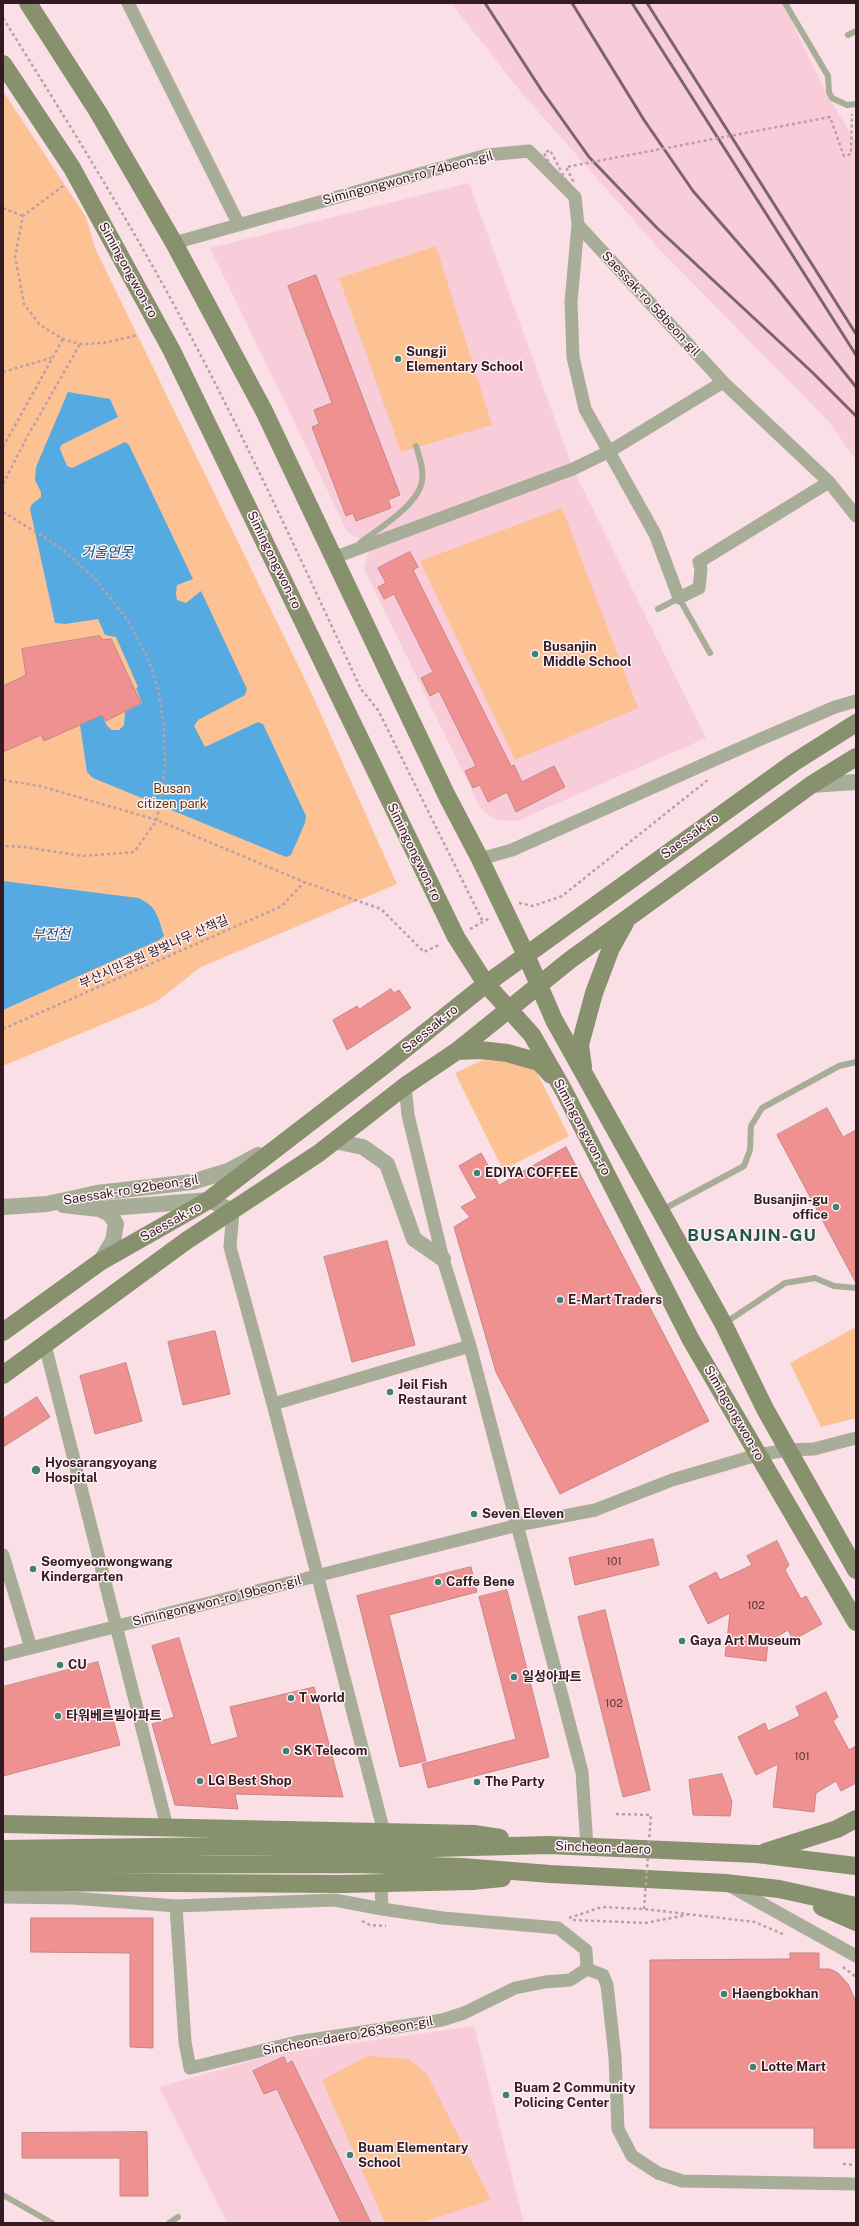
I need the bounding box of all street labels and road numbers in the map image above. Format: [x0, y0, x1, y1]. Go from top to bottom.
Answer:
street label: Simingongwon-ro 74beon-gil [321, 148, 495, 208]
street label: Simingongwon-ro [95, 219, 161, 321]
street label: Saessak-ro 58beon-gil [598, 248, 704, 360]
street label: Simingongwon-ro [244, 509, 304, 611]
street label: Simingongwon-ro [384, 801, 444, 903]
street label: Saessak-ro [658, 810, 722, 862]
street label: 부산시민공원 왕벚나무 산책길 [77, 912, 231, 992]
street label: Saessak-ro [399, 1002, 461, 1056]
street label: Simingongwon-ro [550, 1076, 614, 1178]
street label: Saessak-ro 92beon-gil [62, 1172, 200, 1208]
street label: Saessak-ro [138, 1199, 204, 1245]
street label: Simingongwon-ro [700, 1363, 768, 1463]
street label: Simingongwon-ro 19beon-gil [131, 1572, 303, 1630]
street label: Sincheon-daero [555, 1839, 651, 1857]
street label: Sincheon-daero 263beon-gil [261, 2013, 435, 2059]

